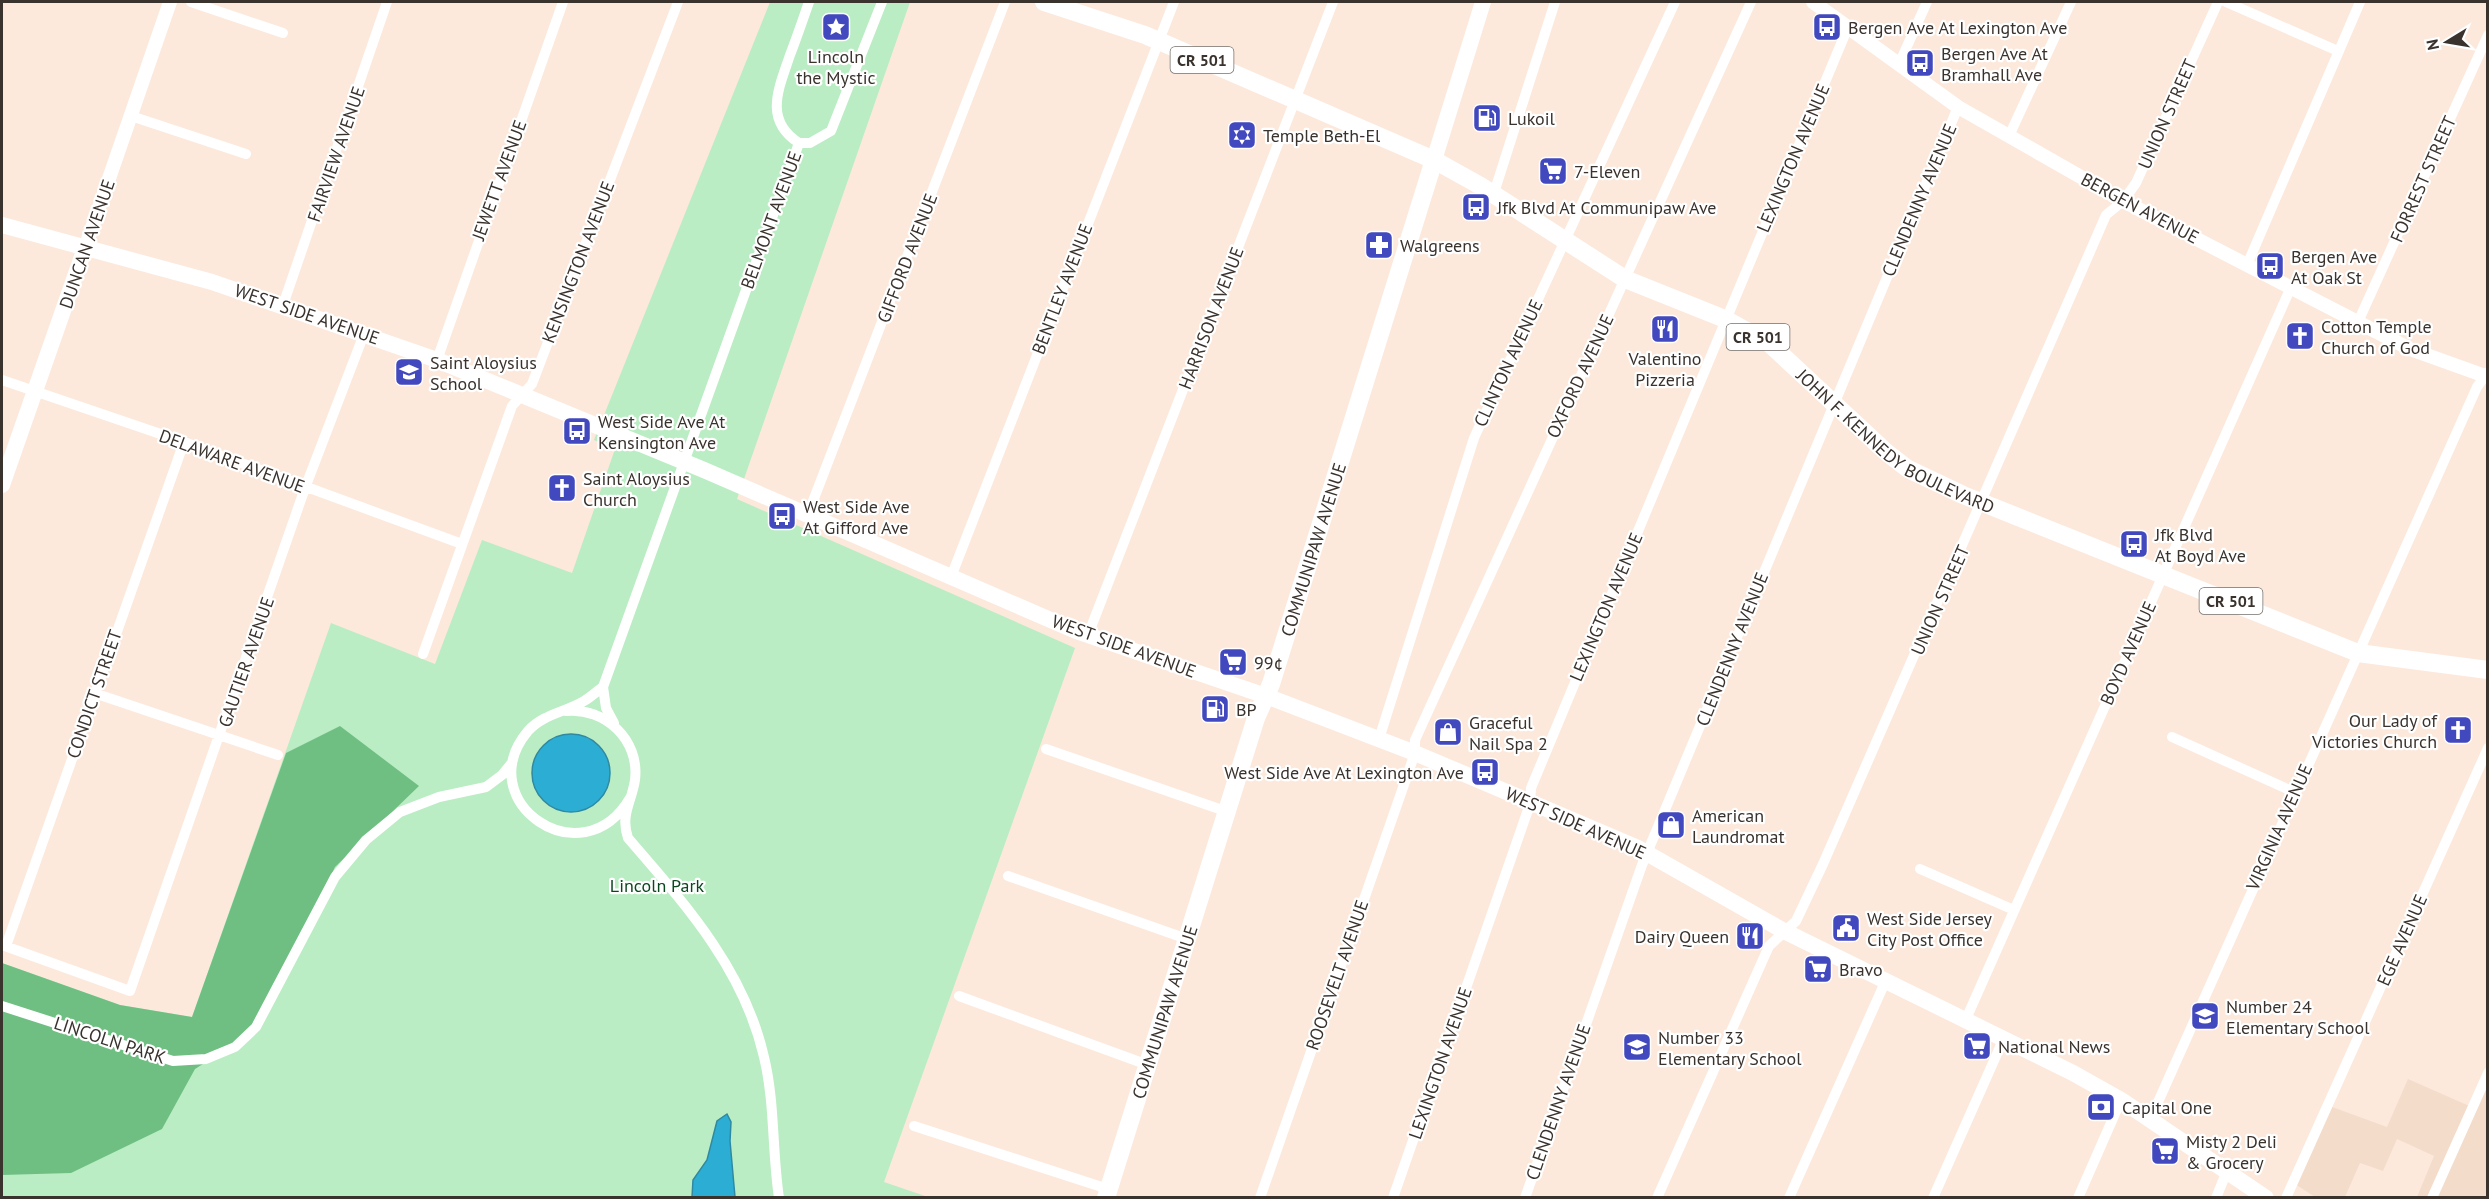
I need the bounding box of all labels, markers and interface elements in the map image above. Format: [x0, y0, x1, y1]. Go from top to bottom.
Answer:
place icon: Lincoln the Mystic [820, 11, 852, 43]
bus stop icon: Bergen Ave At Lexington Ave [1811, 11, 1843, 43]
north arrow [2417, 12, 2477, 72]
place label: Bergen Ave At Lexington Ave [1848, 16, 2067, 39]
text: N [2421, 38, 2443, 52]
place label: Bergen Ave At Bramhall Ave [1941, 42, 2048, 86]
place label: Lincoln the Mystic [796, 45, 876, 89]
road number: CR 501 [1170, 47, 1234, 73]
bus stop icon: Bergen Ave At Bramhall Ave [1904, 47, 1936, 79]
street label: UNION STREET [2133, 55, 2201, 173]
street label: LEXINGTON AVENUE [1751, 80, 1835, 236]
street label: FAIRVIEW AVENUE [302, 83, 370, 225]
fuel station icon: Lukoil [1471, 102, 1503, 134]
place label: Lukoil [1508, 107, 1556, 130]
street label: FORREST STREET [2385, 112, 2461, 246]
street label: JEWETT AVENUE [466, 117, 531, 244]
synagogue icon: Temple Beth-El [1226, 119, 1258, 151]
street label: CLENDENNY AVENUE [1876, 120, 1962, 280]
place label: Temple Beth-El [1263, 124, 1381, 147]
street label: BELMONT AVENUE [735, 148, 807, 292]
supermarket icon: 7-Eleven [1537, 155, 1569, 187]
place label: 7-Eleven [1574, 160, 1640, 183]
street label: BERGEN AVENUE [2077, 167, 2203, 249]
street label: DUNCAN AVENUE [54, 176, 120, 312]
street label: KENSINGTON AVENUE [537, 178, 619, 346]
street label: GIFFORD AVENUE [872, 190, 942, 326]
bus stop icon: Jfk Blvd At Communipaw Ave [1460, 191, 1492, 223]
place label: Jfk Blvd At Communipaw Ave [1496, 196, 1717, 219]
street label: BENTLEY AVENUE [1027, 220, 1097, 358]
pharmacy icon: Walgreens [1363, 229, 1395, 261]
place label: Walgreens [1400, 234, 1480, 257]
street label: HARRISON AVENUE [1173, 244, 1249, 392]
place label: Bergen Ave At Oak St [2291, 245, 2377, 289]
bus stop icon: Bergen Ave At Oak St [2254, 250, 2286, 282]
street label: WEST SIDE AVENUE [232, 278, 382, 350]
street label: CLINTON AVENUE [1468, 296, 1548, 430]
street label: OXFORD AVENUE [1541, 310, 1619, 442]
restaurant icon: Valentino Pizzeria [1649, 313, 1681, 345]
place label: Cotton Temple Church of God [2321, 315, 2432, 359]
church icon: Cotton Temple Church of God [2284, 320, 2316, 352]
road number: CR 501 [1726, 324, 1790, 350]
place label: Valentino Pizzeria [1628, 347, 1701, 391]
place label: Saint Aloysius School [430, 351, 537, 395]
school or university icon: Saint Aloysius School [393, 356, 425, 388]
street label: JOHN F. KENNEDY BOULEVARD [1791, 363, 1998, 518]
place label: West Side Ave At Kensington Ave [598, 410, 725, 454]
bus stop icon: West Side Ave At Kensington Ave [561, 415, 593, 447]
street label: DELAWARE AVENUE [156, 424, 308, 498]
street label: COMMUNIPAW AVENUE [1275, 460, 1351, 639]
place label: Saint Aloysius Church [583, 467, 690, 511]
church icon: Saint Aloysius Church [546, 472, 578, 504]
place label: West Side Ave At Gifford Ave [803, 495, 910, 539]
bus stop icon: West Side Ave At Gifford Ave [766, 500, 798, 532]
place label: Jfk Blvd At Boyd Ave [2154, 523, 2246, 567]
bus stop icon: Jfk Blvd At Boyd Ave [2118, 528, 2150, 560]
street label: LEXINGTON AVENUE [1564, 529, 1648, 685]
street label: UNION STREET [1906, 541, 1974, 659]
street label: CLENDENNY AVENUE [1691, 569, 1773, 729]
road number: CR 501 [2200, 588, 2262, 614]
street label: GAUTIER AVENUE [213, 594, 279, 730]
street label: BOYD AVENUE [2095, 598, 2161, 708]
street label: WEST SIDE AVENUE [1049, 609, 1199, 683]
street label: CONDICT STREET [61, 627, 127, 761]
supermarket icon: 99¢ [1217, 646, 1249, 678]
place label: 99¢ [1254, 651, 1283, 674]
fuel station icon: BP [1199, 693, 1231, 725]
place label: BP [1236, 698, 1257, 721]
place label: Our Lady of Victories Church [2311, 709, 2438, 753]
place label: Graceful Nail Spa 2 [1469, 711, 1548, 755]
church icon: Our Lady of Victories Church [2442, 714, 2474, 746]
shop icon: Graceful Nail Spa 2 [1432, 716, 1464, 748]
bus stop icon: West Side Ave At Lexington Ave [1469, 756, 1501, 788]
street label: VIRGINIA AVENUE [2240, 760, 2317, 895]
place label: West Side Ave At Lexington Ave [1224, 761, 1464, 784]
street label: WEST SIDE AVENUE [1502, 782, 1650, 864]
place label: American Laundromat [1692, 804, 1785, 848]
shop icon: American Laundromat [1655, 809, 1687, 841]
park label: Lincoln Park [610, 874, 705, 897]
street label: EGE AVENUE [2372, 891, 2432, 989]
street label: ROOSEVELT AVENUE [1301, 897, 1373, 1053]
place label: West Side Jersey City Post Office [1867, 907, 1993, 951]
public building icon: West Side Jersey City Post Office [1830, 912, 1862, 944]
restaurant icon: Dairy Queen [1734, 920, 1766, 952]
street label: COMMUNIPAW AVENUE [1126, 922, 1202, 1101]
place label: Dairy Queen [1635, 925, 1729, 948]
supermarket icon: Bravo [1802, 953, 1834, 985]
place label: Bravo [1839, 958, 1883, 981]
street label: LEXINGTON AVENUE [1403, 984, 1477, 1142]
place label: Number 24 Elementary School [2226, 995, 2370, 1039]
school or university icon: Number 24 Elementary School [2189, 1000, 2221, 1032]
street label: LINCOLN PARK [51, 1011, 169, 1069]
street label: CLENDENNY AVENUE [1520, 1021, 1596, 1183]
place label: Number 33 Elementary School [1658, 1026, 1802, 1070]
supermarket icon: National News [1961, 1030, 1993, 1062]
school or university icon: Number 33 Elementary School [1621, 1031, 1653, 1063]
place label: National News [1998, 1035, 2110, 1058]
bank icon: Capital One [2085, 1091, 2117, 1123]
place label: Capital One [2122, 1096, 2212, 1119]
place label: Misty 2 Deli & Grocery [2186, 1130, 2277, 1174]
supermarket icon: Misty 2 Deli & Grocery [2149, 1135, 2181, 1167]

